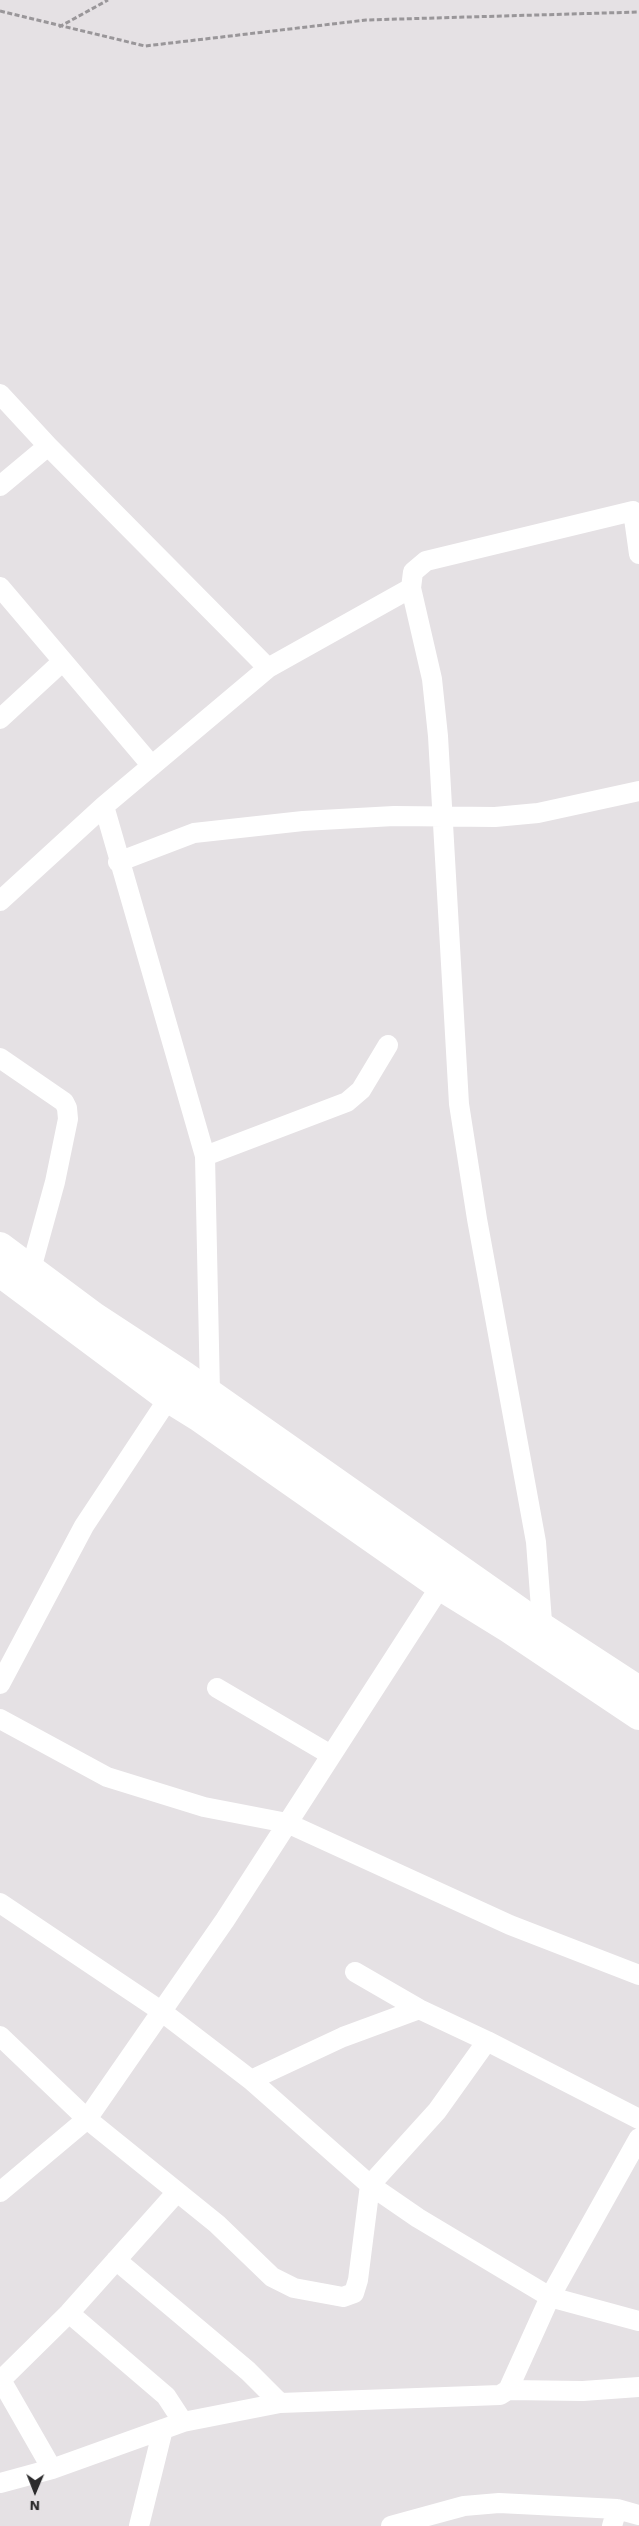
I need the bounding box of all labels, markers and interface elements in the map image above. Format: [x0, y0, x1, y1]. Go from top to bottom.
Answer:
north arrow [10, 2466, 60, 2516]
text: N [29, 2498, 40, 2514]

